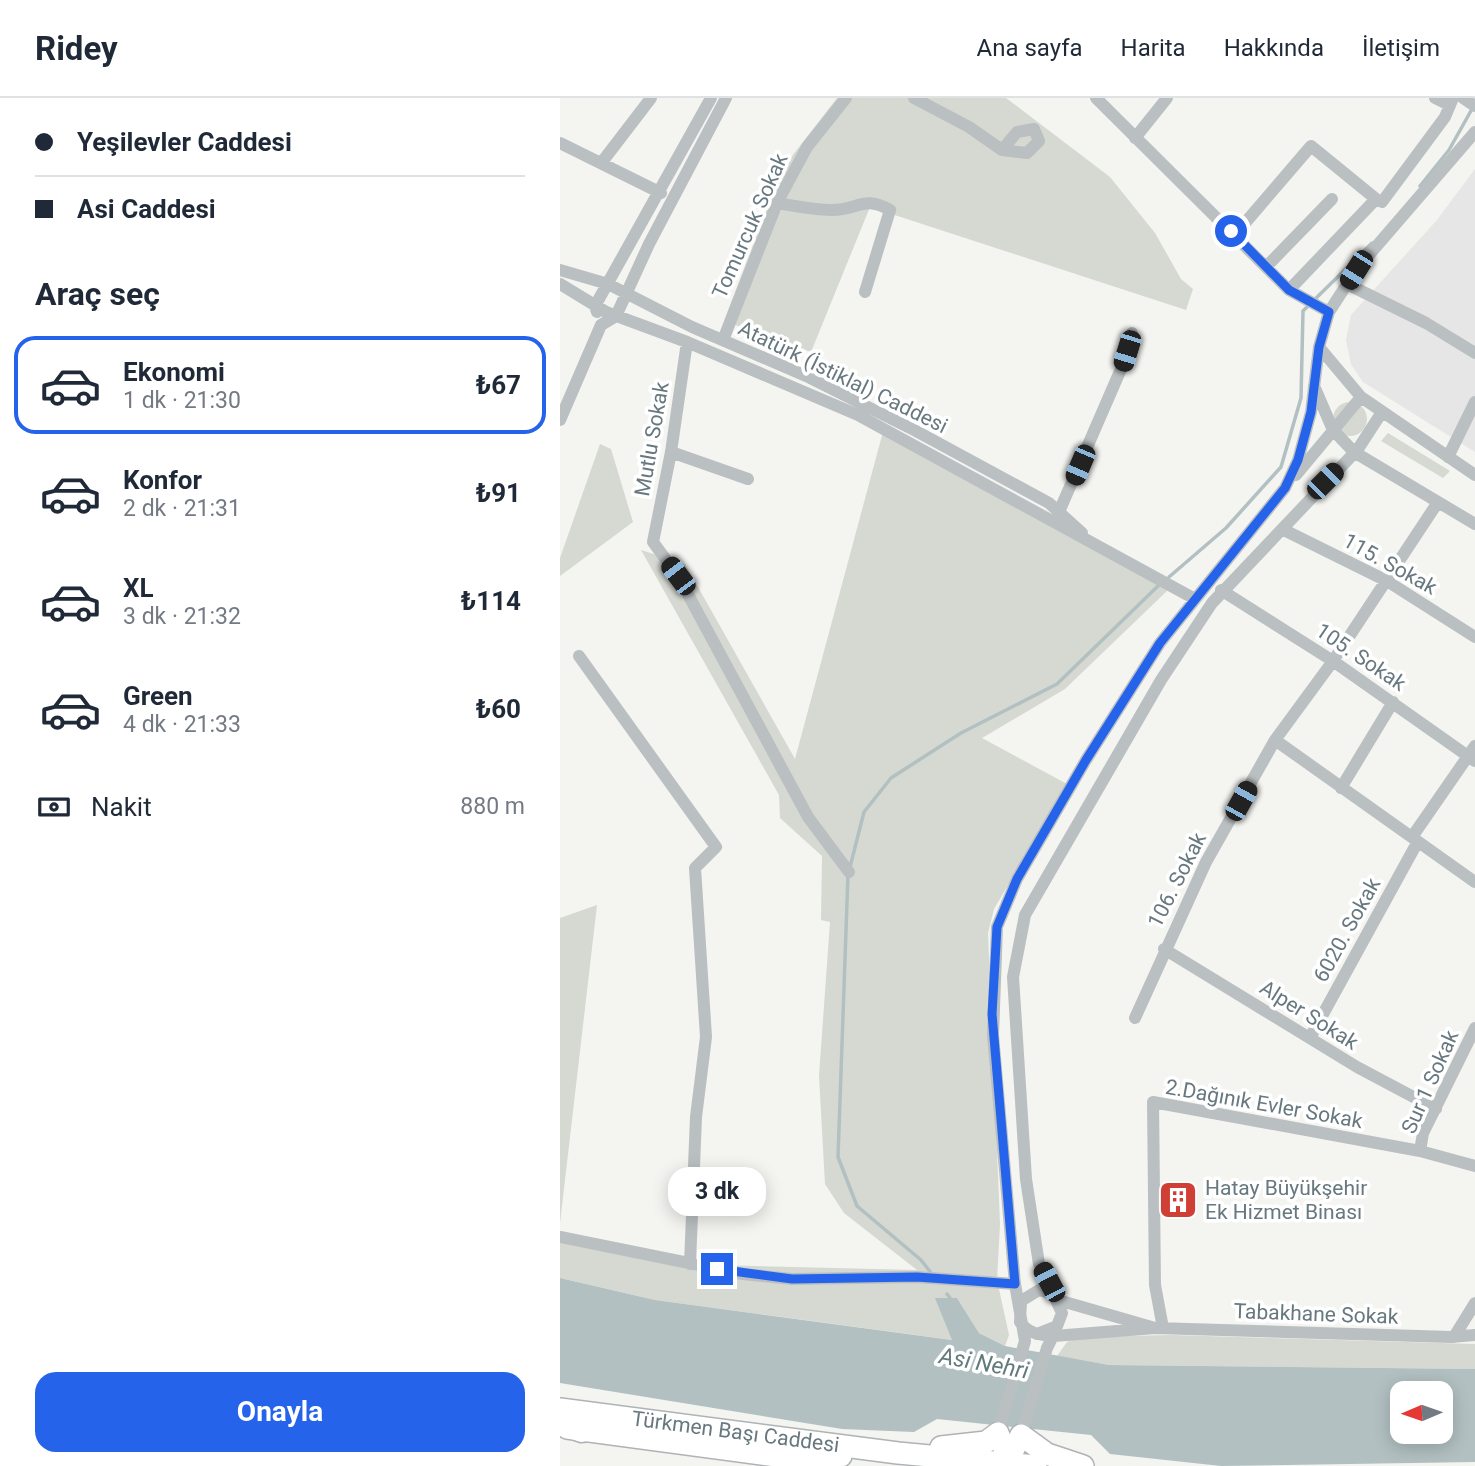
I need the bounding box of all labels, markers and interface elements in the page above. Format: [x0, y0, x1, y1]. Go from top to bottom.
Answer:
text: Ridey [35, 29, 118, 68]
text: Ana sayfa [977, 34, 1083, 62]
text: Harita [1121, 34, 1186, 62]
text: Hakkında [1224, 34, 1324, 62]
text: İletişim [1362, 34, 1440, 62]
text: Yeşilevler Caddesi [77, 127, 292, 157]
street label: Tomurcuk Sokak [707, 150, 793, 302]
text: Asi Caddesi [77, 194, 216, 224]
route start [1215, 215, 1247, 247]
car [1336, 247, 1377, 293]
text: Araç seç [35, 275, 160, 313]
street label: Atatürk (İstiklal) Caddesi [735, 316, 951, 438]
car [1111, 328, 1144, 374]
icon: car [39, 354, 102, 417]
text: Ekonomi [123, 357, 225, 387]
text: ₺67 [476, 370, 521, 400]
street label: Mutlu Sokak [630, 380, 674, 498]
text: 1 dk · 21:30 [123, 387, 241, 414]
car [1063, 442, 1098, 488]
car [1303, 459, 1348, 503]
icon: car [39, 462, 102, 525]
text: Konfor [123, 465, 202, 495]
text: ₺91 [476, 478, 521, 508]
text: 2 dk · 21:31 [123, 495, 241, 522]
street label: 115. Sokak [1339, 528, 1441, 600]
car [657, 553, 700, 599]
icon: car [39, 570, 102, 633]
text: XL [123, 573, 154, 603]
text: ₺114 [461, 586, 521, 616]
text: 3 dk · 21:32 [123, 603, 241, 630]
street label: 105. Sokak [1311, 618, 1411, 696]
icon: car [39, 678, 102, 741]
text: Green [123, 681, 193, 711]
text: ₺60 [476, 694, 521, 724]
text: 4 dk · 21:33 [123, 711, 241, 738]
car [1222, 778, 1261, 824]
icon: cash [35, 788, 73, 826]
text: Nakit [91, 792, 152, 822]
text: 880 m [460, 793, 525, 820]
street label: 106. Sokak [1143, 828, 1211, 931]
street label: 6020. Sokak [1309, 874, 1386, 986]
street label: Alper Sokak [1255, 975, 1363, 1055]
street label: Sur 1 Sokak [1397, 1026, 1464, 1137]
street label: 2.Dağınık Evler Sokak [1164, 1075, 1365, 1133]
callout: 3 dk [668, 1168, 766, 1216]
place label: Hatay Büyükşehir Ek Hizmet Binası [1205, 1176, 1367, 1224]
text: 3 dk [695, 1178, 739, 1205]
building icon: Hatay Büyükşehir Ek Hizmet Binası [1157, 1179, 1199, 1221]
route end [701, 1253, 733, 1285]
car [1030, 1259, 1069, 1305]
street label: Tabakhane Sokak [1233, 1299, 1399, 1329]
water label: Asi Nehri [936, 1342, 1031, 1385]
button: Onayla [35, 1372, 525, 1452]
north arrow [1390, 1381, 1452, 1444]
map controls [1390, 1381, 1453, 1444]
street label: Türkmen Başı Caddesi [630, 1406, 841, 1457]

